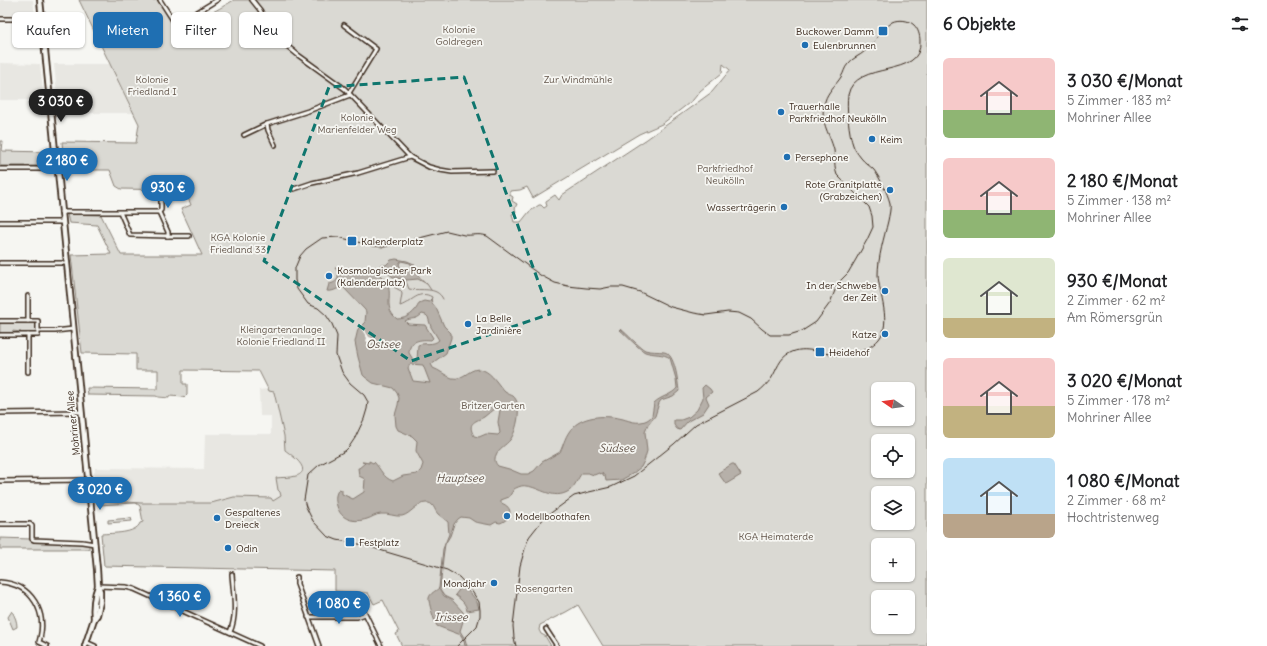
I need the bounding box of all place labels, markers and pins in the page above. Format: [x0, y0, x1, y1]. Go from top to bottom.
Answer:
place label: Buckower Damm [796, 25, 874, 38]
marker: Buckower Damm [877, 25, 889, 37]
place label: Eulenbrunnen [813, 39, 876, 52]
marker: Eulenbrunnen [800, 40, 810, 50]
pin: 3 030 € [24, 89, 98, 123]
place label: Trauerhalle Parkfriedhof Neukölln [789, 100, 887, 125]
marker: Trauerhalle Parkfriedhof Neukölln [776, 107, 786, 117]
place label: Keim [880, 133, 903, 146]
marker: Keim [867, 134, 877, 144]
pin: 2 180 € [30, 148, 104, 182]
place label: Persephone [795, 151, 848, 164]
marker: Persephone [782, 152, 792, 162]
pin: 930 € [140, 175, 196, 209]
place label: Rote Granitplatte (Grabzeichen) [805, 178, 882, 203]
marker: Rote Granitplatte (Grabzeichen) [885, 185, 895, 195]
place label: Wasserträgerin [707, 201, 776, 214]
marker: Wasserträgerin [779, 202, 789, 212]
marker: Kalenderplatz [346, 235, 358, 247]
place label: Kalenderplatz [361, 235, 424, 248]
place label: Kosmologischer Park (Kalenderplatz) [337, 264, 431, 289]
marker: Kosmologischer Park (Kalenderplatz) [324, 271, 334, 281]
place label: In der Schwebe der Zeit [806, 279, 878, 304]
marker: In der Schwebe der Zeit [880, 286, 890, 296]
place label: La Belle Jardinière [476, 312, 521, 337]
marker: La Belle Jardinière [463, 319, 473, 329]
place label: Katze [852, 328, 877, 341]
marker: Katze [880, 329, 890, 339]
marker: Heidehof [814, 346, 826, 358]
place label: Heidehof [829, 346, 870, 359]
pin: 3 020 € [63, 477, 137, 511]
place label: Gespaltenes Dreieck [225, 506, 281, 531]
place label: Modellboothafen [515, 510, 590, 523]
marker: Modellboothafen [502, 511, 512, 521]
marker: Gespaltenes Dreieck [212, 513, 222, 523]
marker: Festplatz [344, 536, 356, 548]
place label: Festplatz [359, 536, 399, 549]
place label: Odin [236, 542, 258, 555]
marker: Odin [223, 543, 233, 553]
place label: Mondjahr [443, 577, 486, 590]
marker: Mondjahr [489, 578, 499, 588]
pin: 1 360 € [143, 584, 217, 618]
pin: 1 080 € [302, 591, 376, 625]

